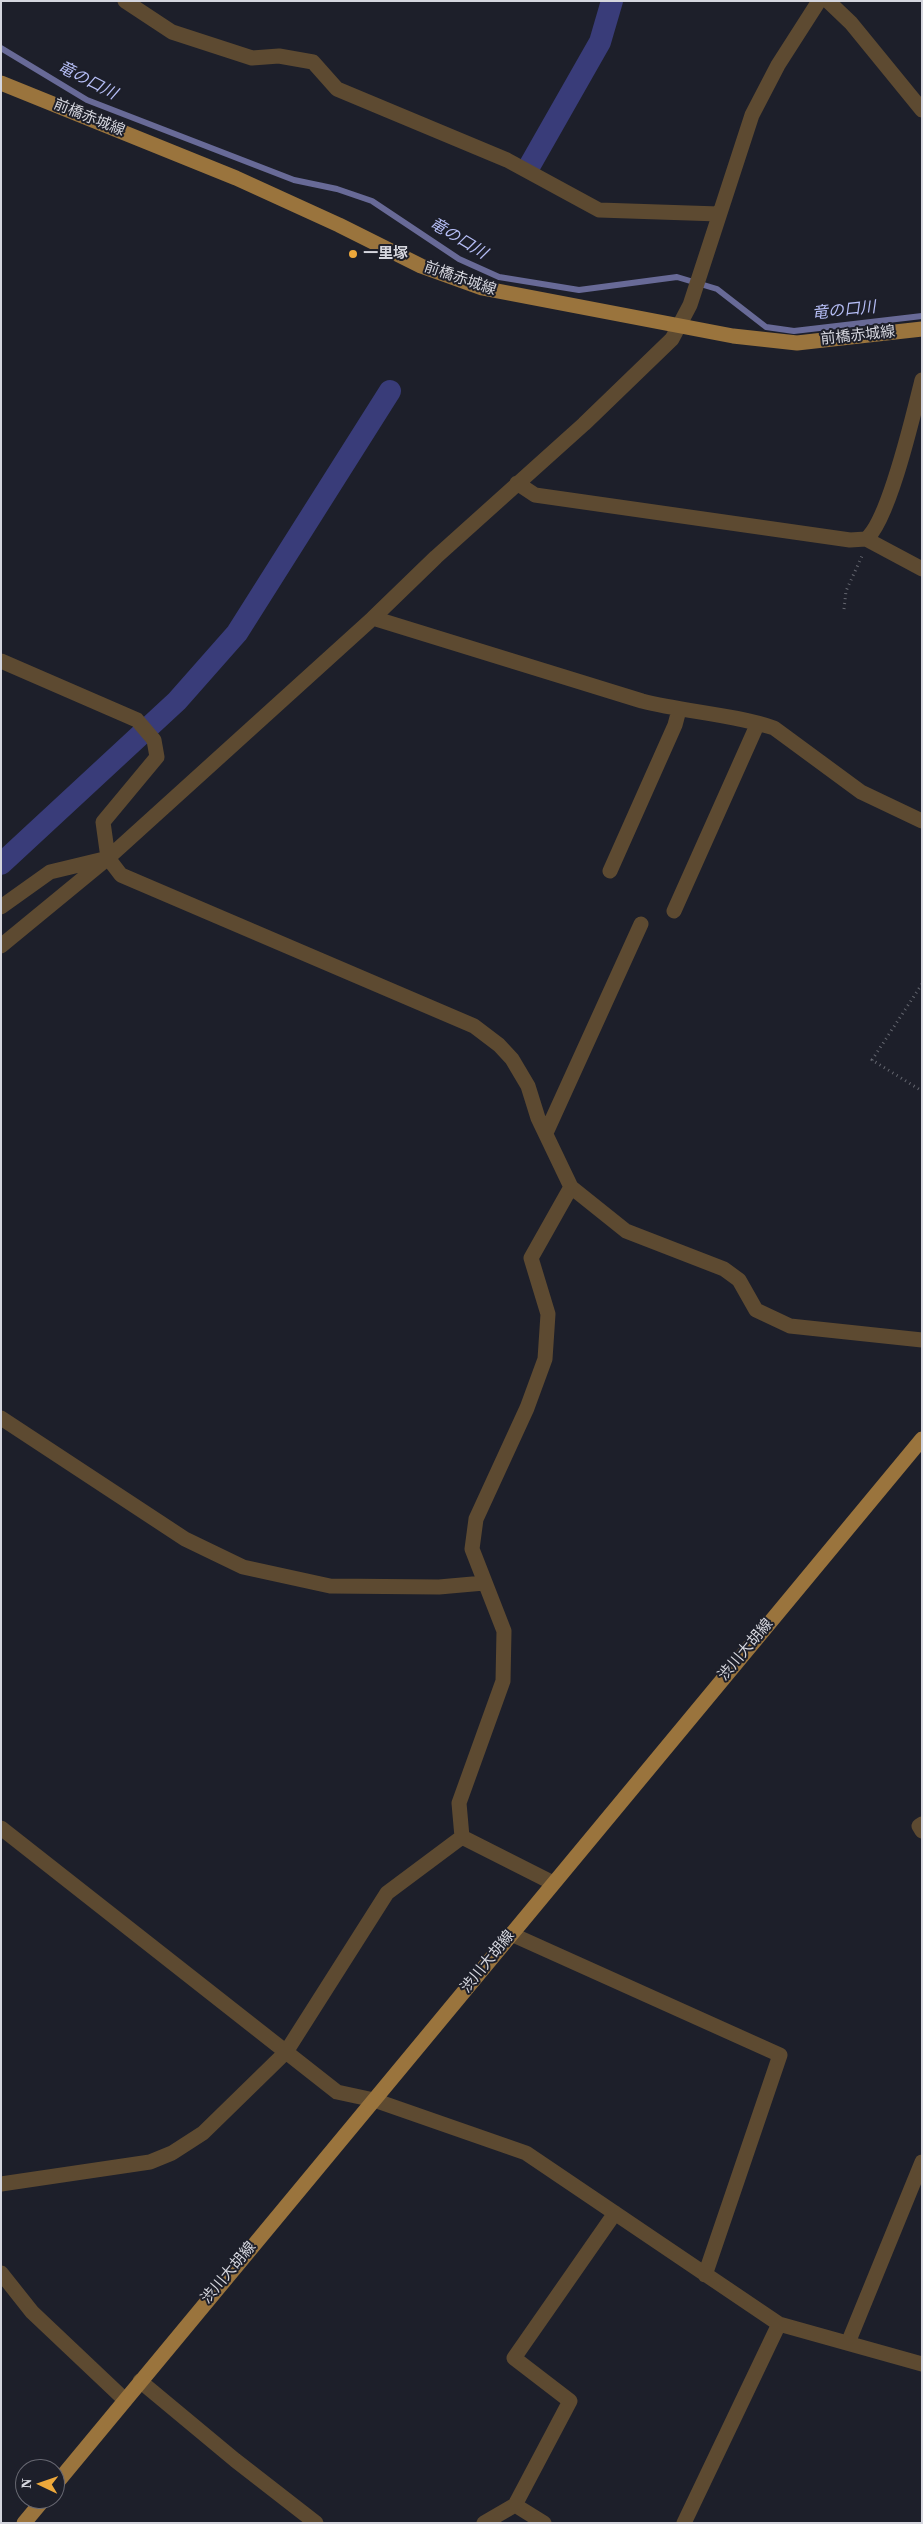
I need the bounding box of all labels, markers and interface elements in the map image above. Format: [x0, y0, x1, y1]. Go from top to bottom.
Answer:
water label: 竜の口川 [54, 58, 120, 104]
street label: 前橋赤城線 [51, 96, 127, 140]
water label: 竜の口川 [426, 214, 490, 264]
place label: 一里塚 [363, 245, 408, 263]
marker: 一里塚 [347, 248, 359, 260]
street label: 前橋赤城線 [422, 258, 498, 300]
water label: 竜の口川 [811, 298, 877, 324]
street label: 前橋赤城線 [820, 323, 896, 349]
street label: 渋川大胡線 [715, 1615, 777, 1685]
street label: 渋川大胡線 [457, 1927, 519, 1997]
street label: 渋川大胡線 [198, 2238, 260, 2308]
north arrow [15, 2459, 65, 2509]
text: N [16, 2478, 36, 2489]

